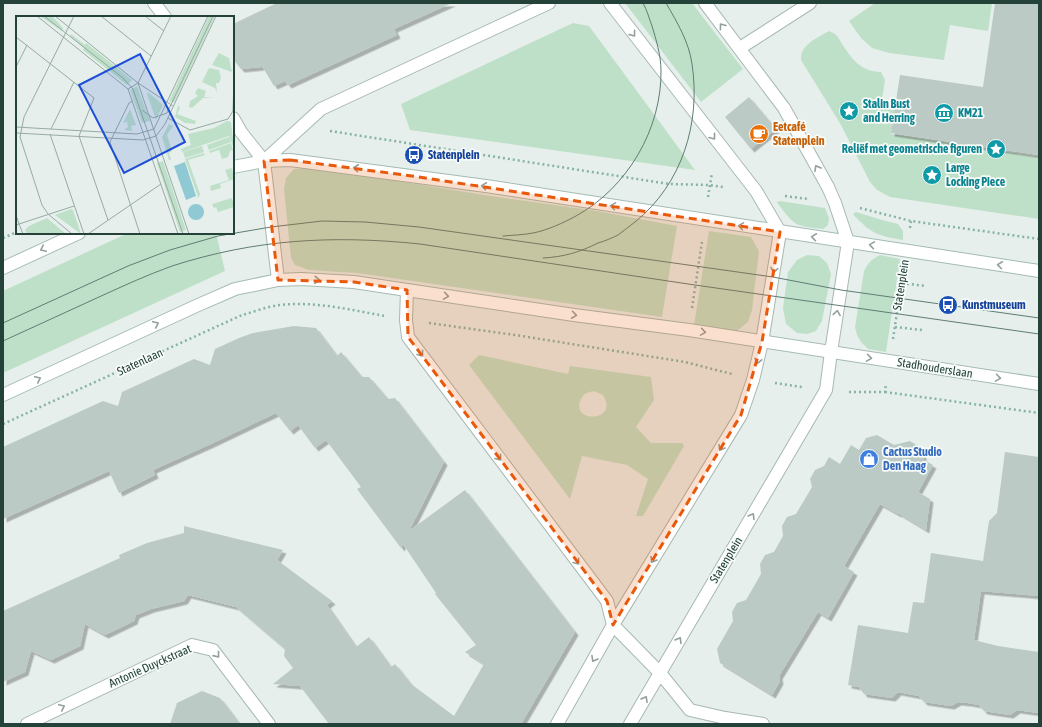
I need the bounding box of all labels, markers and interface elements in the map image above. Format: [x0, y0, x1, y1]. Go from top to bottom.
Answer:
inset map [16, 16, 234, 234]
one-way arrow [720, 23, 727, 30]
one-way arrow [629, 29, 636, 36]
place label: Stalin Bust and Herring [863, 97, 916, 125]
place icon: Stalin Bust and Herring [838, 100, 860, 122]
museum icon: KM21 [933, 102, 955, 124]
place label: KM21 [958, 106, 984, 120]
place label: Eetcafé Statenplein [773, 120, 825, 148]
cafe icon: Eetcafé Statenplein [748, 123, 770, 145]
one-way arrow [708, 132, 715, 139]
place icon: Reliëf met geometrische figuren [985, 138, 1007, 160]
place label: Reliëf met geometrische figuren [842, 142, 982, 156]
bus stop icon: Statenplein [403, 144, 425, 166]
place label: Statenplein [428, 148, 480, 162]
place label: Large Locking Piece [946, 161, 1006, 189]
one-way arrow [353, 164, 359, 173]
place icon: Large Locking Piece [921, 164, 943, 186]
one-way arrow [815, 165, 822, 172]
one-way arrow [481, 182, 487, 191]
one-way arrow [610, 202, 616, 211]
one-way arrow [738, 222, 744, 231]
one-way arrow [811, 233, 817, 242]
one-way arrow [869, 241, 875, 250]
one-way arrow [40, 244, 48, 252]
street label: Statenplein [890, 258, 912, 312]
one-way arrow [997, 261, 1003, 270]
one-way arrow [770, 267, 779, 273]
one-way arrow [314, 275, 320, 284]
one-way arrow [443, 291, 449, 300]
bus stop icon: Kunstmuseum [937, 294, 959, 316]
place label: Kunstmuseum [962, 298, 1026, 312]
one-way arrow [571, 310, 577, 319]
one-way arrow [832, 310, 841, 317]
one-way arrow [152, 321, 160, 329]
one-way arrow [700, 327, 706, 336]
street label: Statenlaan [115, 345, 165, 379]
one-way arrow [416, 350, 423, 357]
one-way arrow [866, 353, 872, 362]
street label: Stadhouderslaan [896, 355, 974, 381]
one-way arrow [754, 358, 762, 364]
one-way arrow [995, 373, 1001, 382]
one-way arrow [34, 376, 42, 384]
one-way arrow [718, 444, 725, 451]
place label: Cactus Studio Den Haag [883, 445, 942, 473]
shop icon: Cactus Studio Den Haag [858, 448, 880, 470]
one-way arrow [494, 454, 501, 461]
one-way arrow [748, 513, 755, 520]
street label: Statenplein [707, 534, 745, 586]
one-way arrow [651, 556, 658, 563]
one-way arrow [572, 558, 579, 565]
one-way arrow [675, 637, 682, 644]
street label: Antonie Duyckstraat [106, 641, 194, 691]
one-way arrow [212, 650, 219, 657]
one-way arrow [591, 655, 598, 662]
one-way arrow [640, 696, 647, 703]
one-way arrow [57, 704, 65, 712]

